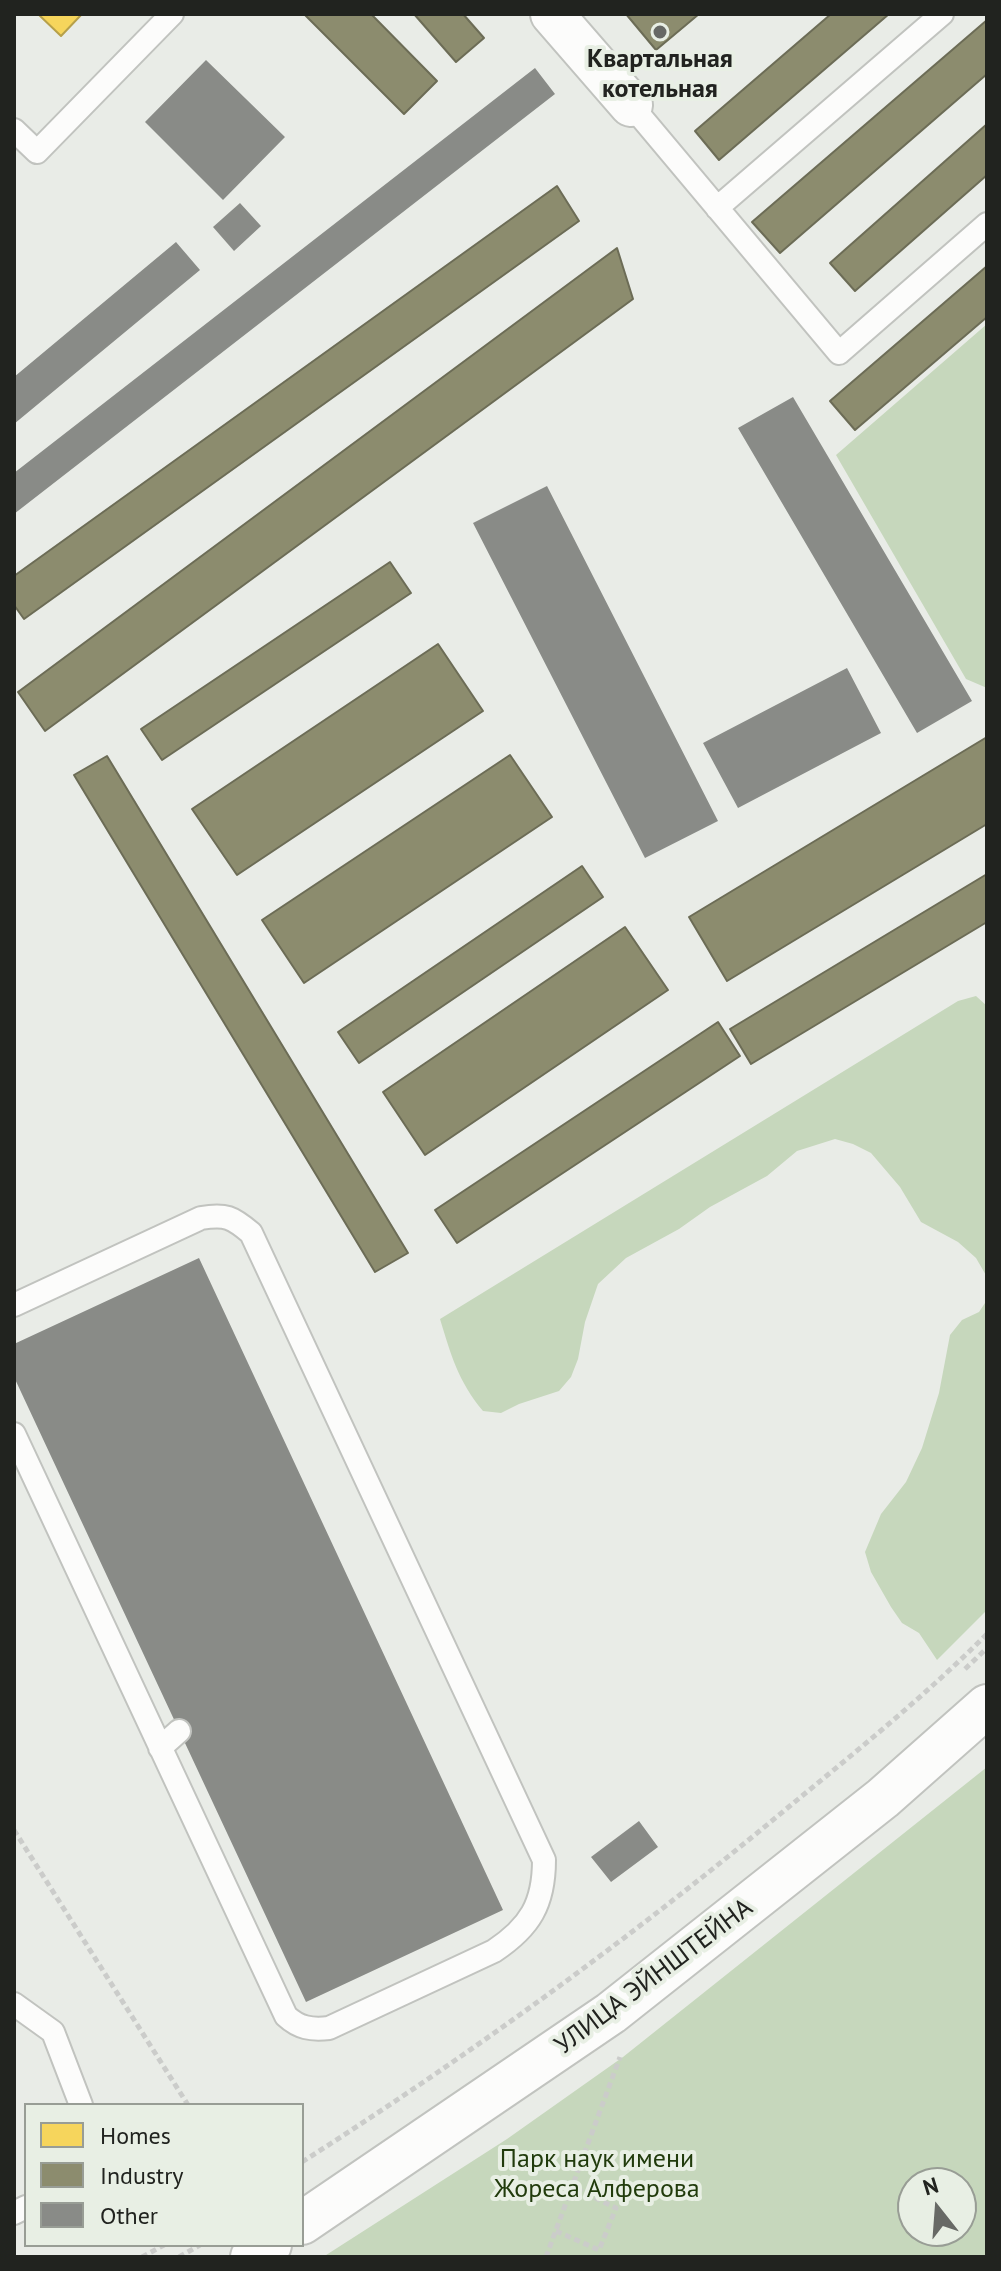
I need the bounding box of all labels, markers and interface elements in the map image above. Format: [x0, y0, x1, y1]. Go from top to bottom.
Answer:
marker: Квартальная котельная [651, 23, 669, 41]
place label: Квартальная котельная [587, 44, 733, 106]
street label: УЛИЦА ЭЙНШТЕЙНА [549, 1893, 759, 2061]
legend [24, 2103, 304, 2247]
text: Homes [100, 2120, 171, 2151]
park label: Парк наук имени Жореса Алферова [494, 2144, 700, 2206]
text: Industry [100, 2160, 184, 2191]
north arrow [897, 2167, 977, 2247]
text: N [920, 2170, 942, 2201]
text: Other [100, 2200, 158, 2231]

